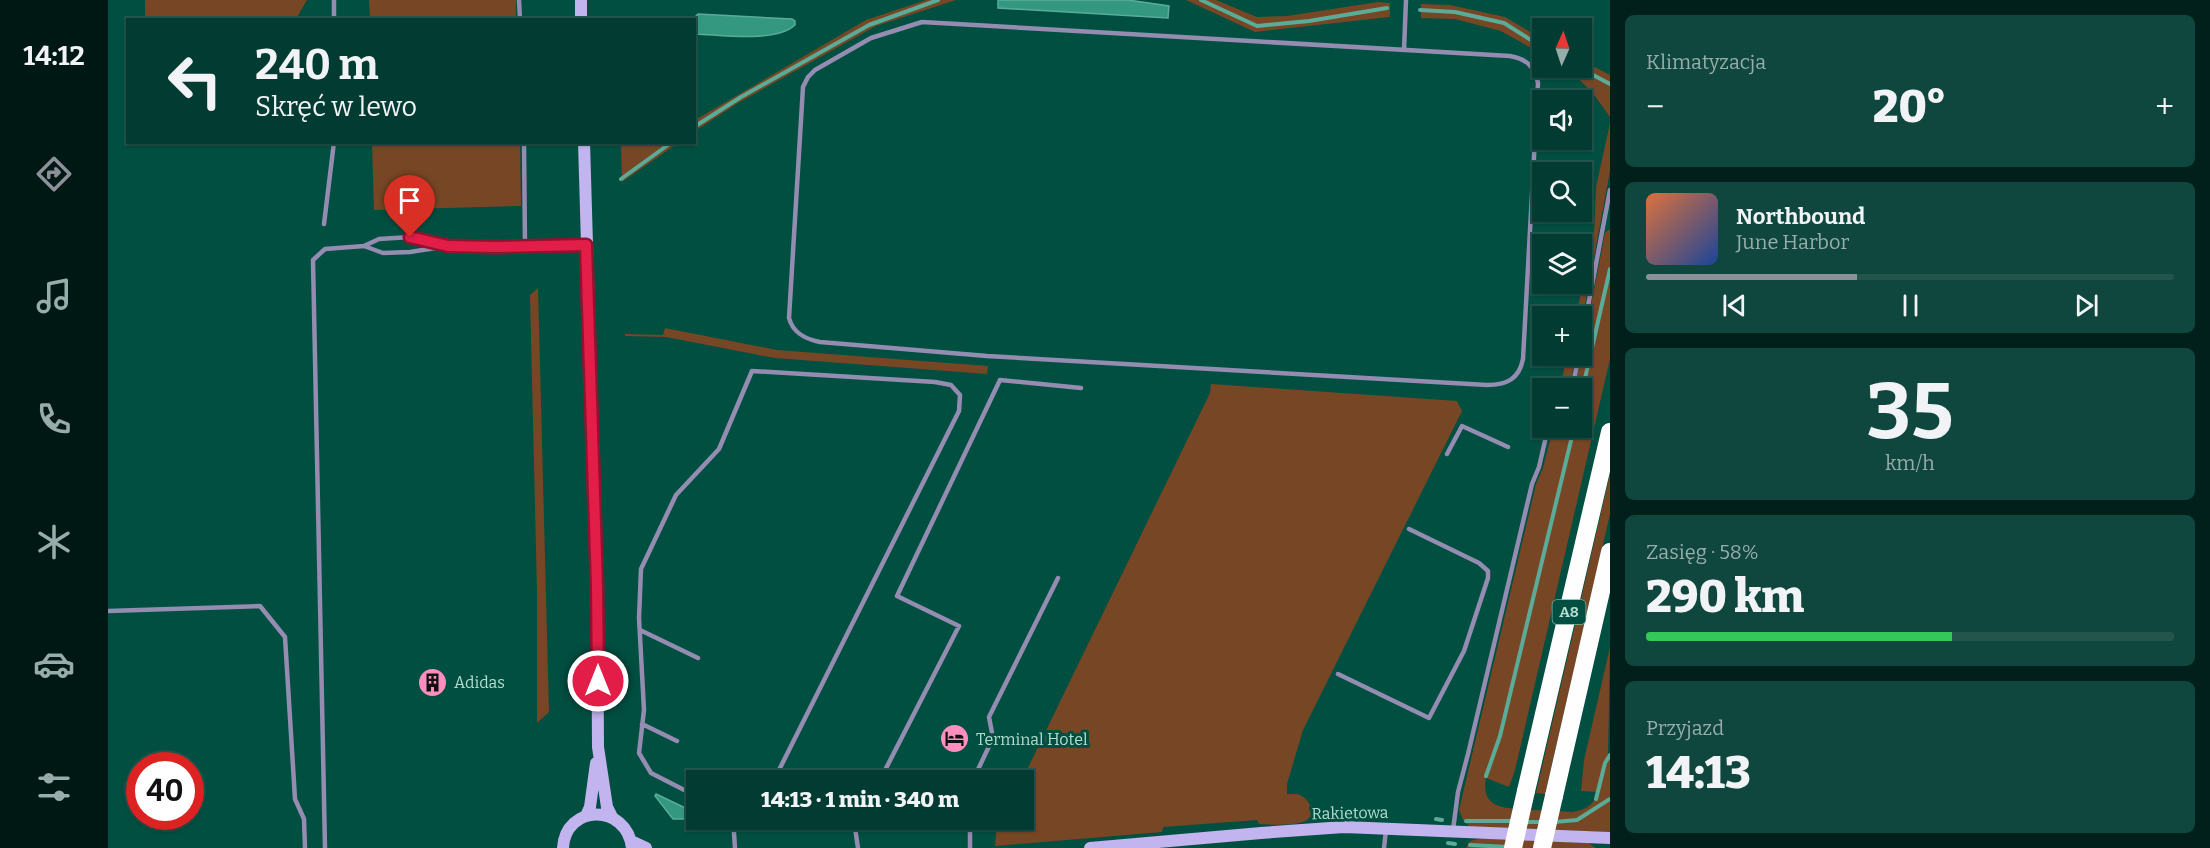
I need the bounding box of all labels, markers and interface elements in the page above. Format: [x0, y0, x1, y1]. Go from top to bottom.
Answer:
north arrow [1532, 18, 1592, 78]
map controls [1532, 18, 1592, 438]
text: 14:12 [23, 40, 85, 72]
text: 240 m [255, 40, 379, 90]
icon: left [156, 42, 234, 120]
text: Klimatyzacja [1646, 50, 1766, 74]
text: 20° [1873, 80, 1947, 134]
text: − [1646, 87, 1664, 127]
text: + [2155, 87, 2174, 127]
button: sound [1532, 90, 1592, 150]
text: Skręć w lewo [255, 91, 417, 123]
icon: directions [33, 153, 75, 195]
button: search [1532, 162, 1592, 222]
pin [384, 175, 435, 237]
icon: arrive [393, 184, 426, 217]
text: Northbound [1736, 203, 1865, 230]
text: June Harbor [1736, 230, 1849, 254]
button: layers [1532, 234, 1592, 294]
icon: music [33, 275, 75, 317]
icon: previous [1718, 289, 1751, 322]
icon: pause [1894, 289, 1927, 322]
icon: next [2070, 289, 2103, 322]
button: + [1532, 306, 1592, 366]
text: 35 [1866, 365, 1954, 459]
button: − [1532, 378, 1592, 438]
icon: phone [33, 398, 75, 440]
text: km/h [1885, 451, 1935, 475]
icon: climate [33, 521, 75, 563]
text: Zasięg · 58% [1646, 540, 1759, 564]
text: 290 km [1646, 570, 1804, 624]
road number: A8 [1552, 600, 1586, 624]
icon: car [33, 643, 75, 685]
position arrow [566, 649, 630, 713]
building icon: Adidas [417, 666, 449, 698]
place label: Adidas [454, 673, 505, 692]
text: Przyjazd [1646, 716, 1724, 740]
hotel icon: Terminal Hotel [939, 723, 971, 755]
place label: Terminal Hotel [976, 730, 1088, 749]
text: 14:13 [1646, 746, 1751, 800]
speed limit sign: 40 [126, 752, 204, 830]
icon: filters [33, 766, 75, 808]
text: 14:13 · 1 min · 340 m [761, 786, 959, 813]
street label: Rakietowa [1311, 803, 1389, 823]

